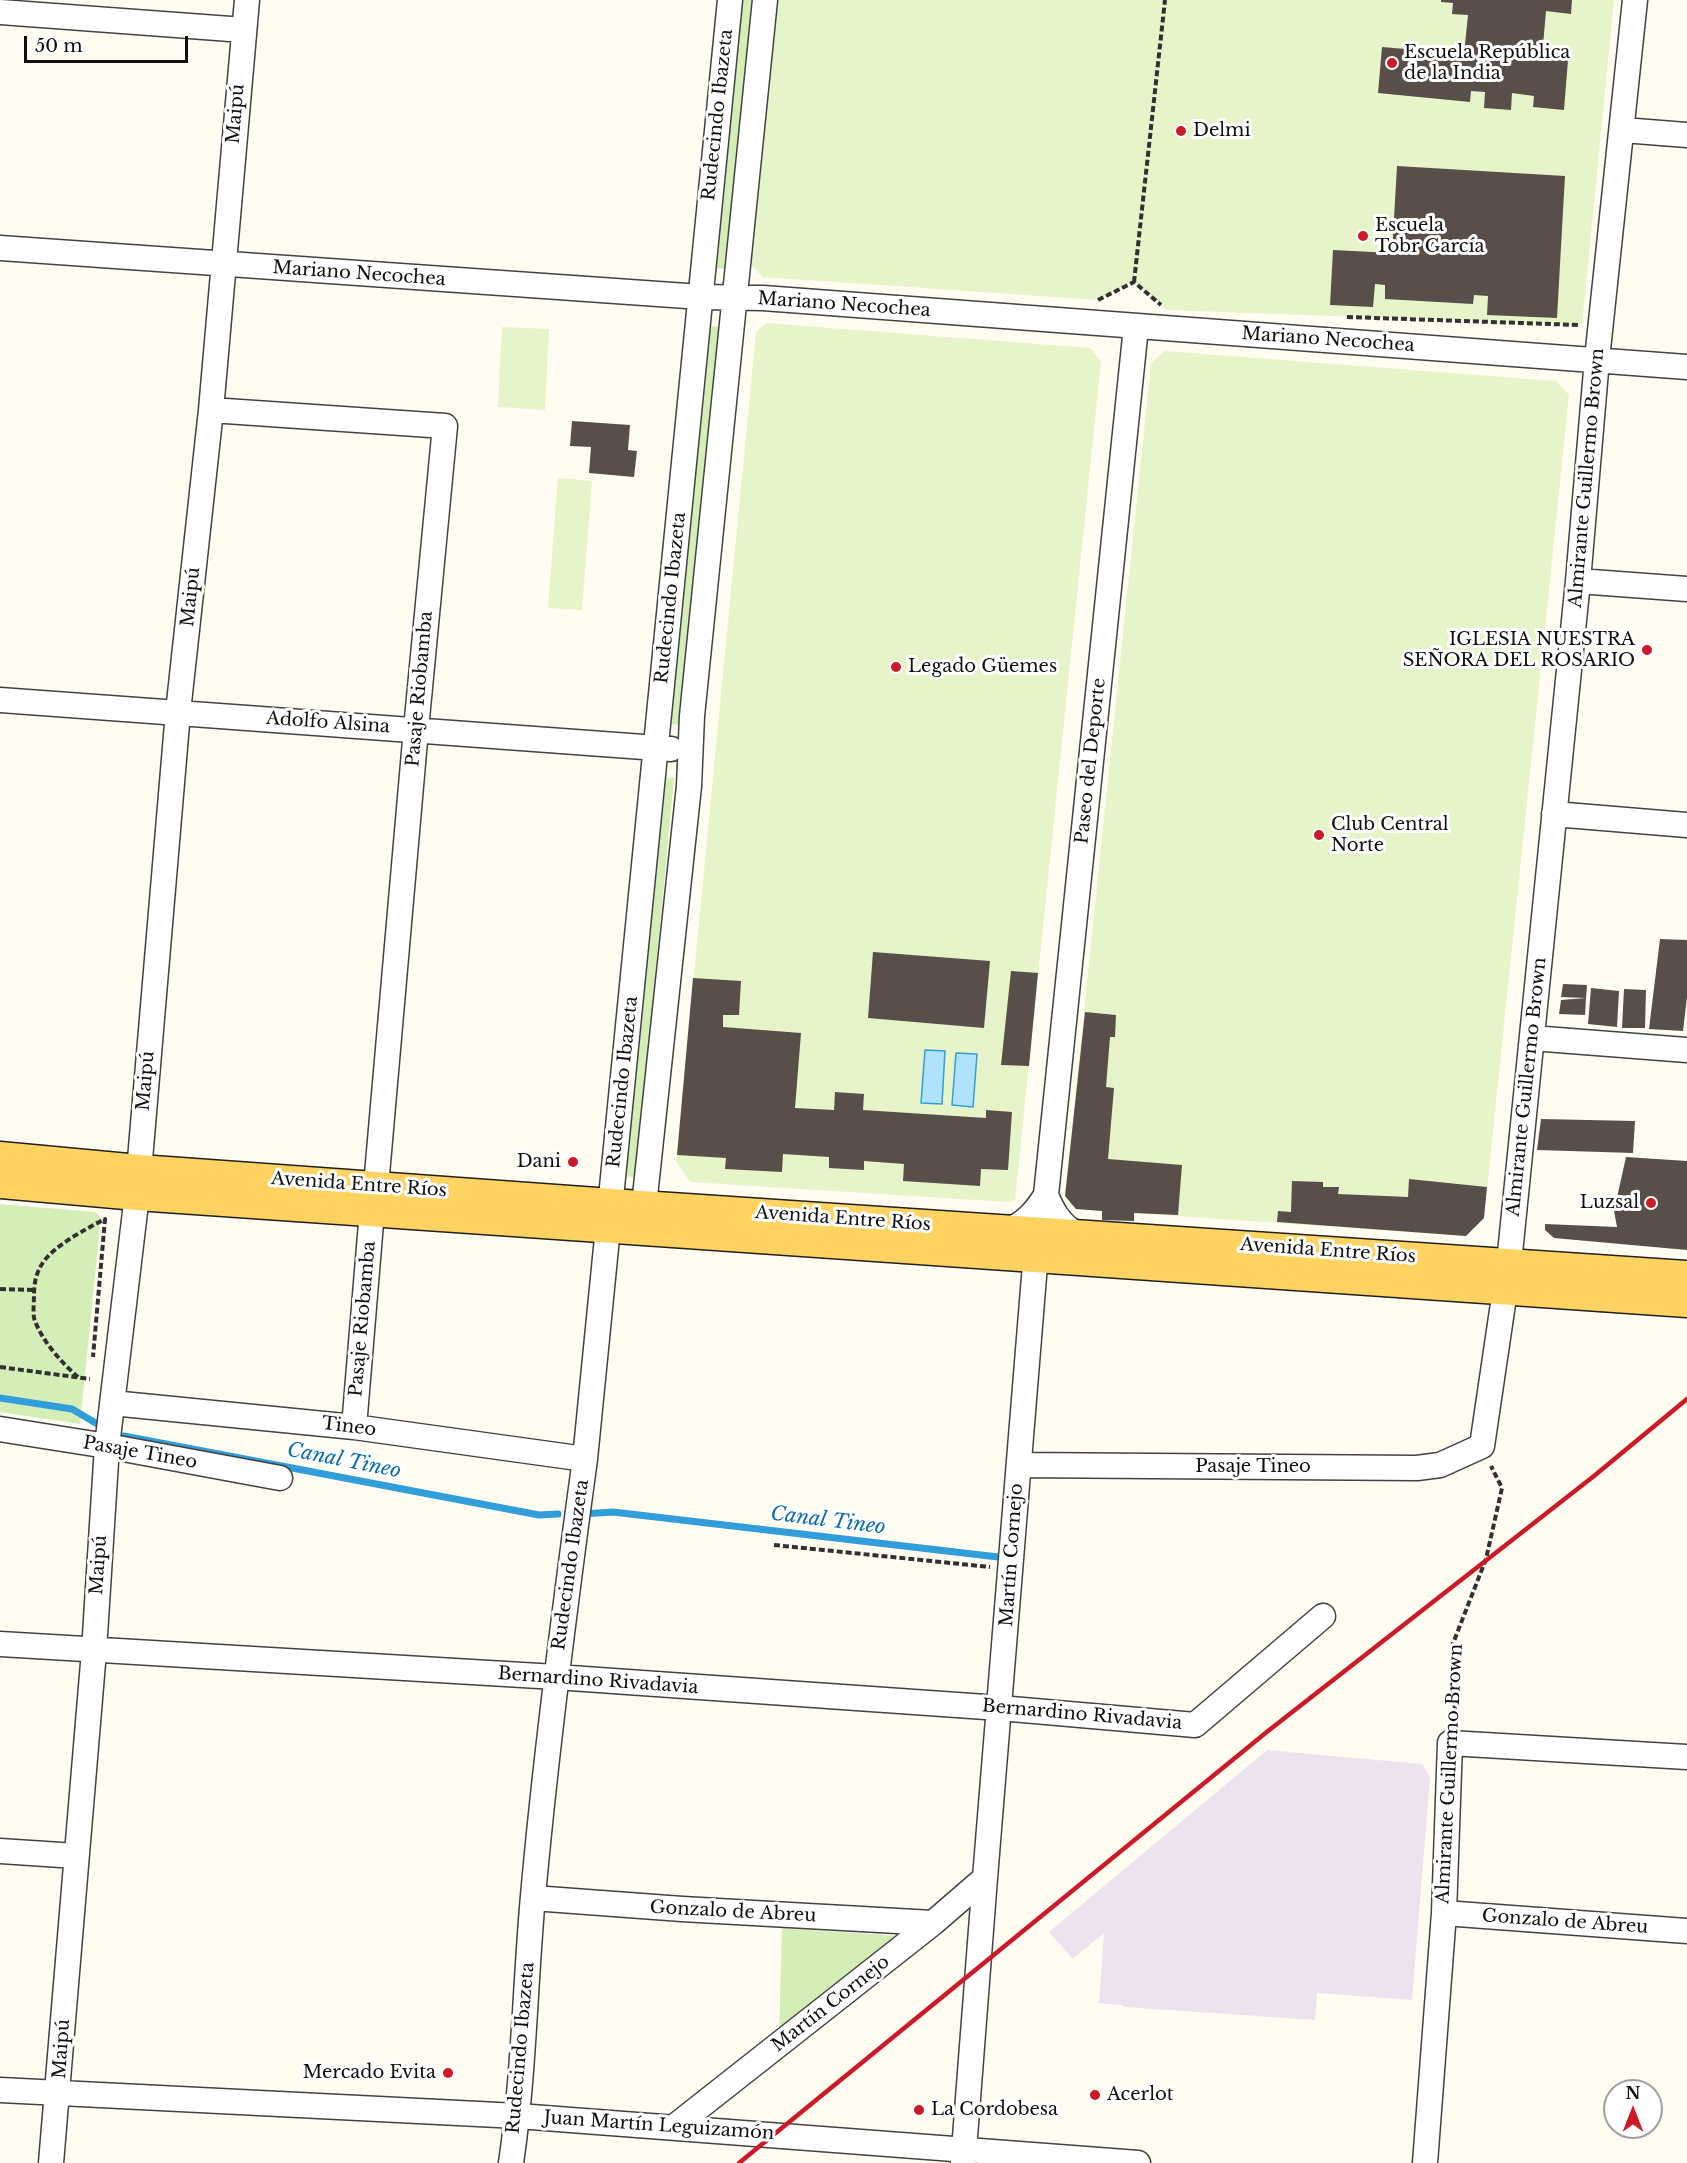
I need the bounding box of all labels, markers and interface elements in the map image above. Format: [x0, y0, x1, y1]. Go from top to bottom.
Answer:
scale bar [27, 24, 190, 62]
street label: Rudecindo Ibazeta [698, 28, 738, 202]
text: 50 m [35, 35, 83, 57]
place label: Escuela República de la India [1404, 42, 1570, 84]
marker: Escuela República de la India [1385, 56, 1399, 70]
street label: Maipú [223, 83, 249, 145]
place label: Delmi [1193, 120, 1251, 142]
marker: Delmi [1174, 124, 1188, 138]
place label: Escuela Tobr García [1375, 215, 1485, 258]
marker: Escuela Tobr García [1356, 229, 1370, 243]
street label: Mariano Necochea [272, 257, 446, 291]
street label: Mariano Necochea [757, 288, 931, 322]
street label: Mariano Necochea [1241, 323, 1415, 357]
street label: Almirante Guillermo Brown [1565, 347, 1609, 609]
street label: Rudecindo Ibazeta [651, 511, 691, 685]
street label: Maipú [177, 566, 205, 628]
street label: Pasaje Riobamba [402, 610, 438, 768]
place label: IGLESIA NUESTRA SEÑORA DEL ROSARIO [1403, 629, 1635, 672]
marker: IGLESIA NUESTRA SEÑORA DEL ROSARIO [1640, 643, 1654, 657]
place label: Legado Güemes [908, 656, 1057, 678]
marker: Legado Güemes [889, 660, 903, 674]
street label: Paseo del Deporte [1072, 677, 1110, 845]
street label: Adolfo Alsina [265, 708, 391, 738]
place label: Club Central Norte [1331, 814, 1449, 856]
marker: Club Central Norte [1312, 828, 1326, 842]
street label: Almirante Guillermo Brown [1503, 956, 1551, 1218]
street label: Rudecindo Ibazeta [603, 995, 643, 1169]
street label: Maipú [133, 1050, 159, 1112]
place label: Dani [517, 1151, 561, 1173]
marker: Dani [566, 1155, 580, 1169]
street label: Avenida Entre Ríos [270, 1168, 448, 1202]
place label: Luzsal [1580, 1192, 1639, 1214]
marker: Luzsal [1644, 1196, 1658, 1210]
street label: Avenida Entre Ríos [754, 1202, 932, 1236]
street label: Avenida Entre Ríos [1239, 1234, 1417, 1268]
street label: Pasaje Riobamba [345, 1240, 381, 1398]
street label: Tineo [321, 1413, 377, 1441]
street label: Pasaje Tineo [81, 1432, 199, 1474]
water label: Canal Tineo [285, 1438, 403, 1484]
street label: Pasaje Tineo [1195, 1456, 1311, 1478]
street label: Rudecindo Ibazeta [548, 1478, 594, 1652]
street label: Martín Cornejo [996, 1483, 1028, 1627]
water label: Canal Tineo [769, 1502, 887, 1540]
street label: Maipú [86, 1534, 112, 1596]
street label: Almirante Guillermo Brown [1432, 1643, 1468, 1905]
street label: Bernardino Rivadavia [497, 1663, 699, 1699]
street label: Bernardino Rivadavia [981, 1695, 1183, 1735]
street label: Gonzalo de Abreu [649, 1897, 817, 1927]
street label: Gonzalo de Abreu [1481, 1905, 1649, 1939]
street label: Martín Cornejo [768, 1951, 894, 2057]
street label: Rudecindo Ibazeta [503, 1961, 539, 2135]
street label: Maipú [49, 2018, 75, 2080]
place label: Mercado Evita [303, 2062, 436, 2084]
marker: Mercado Evita [441, 2066, 455, 2080]
north arrow [1603, 2079, 1663, 2139]
text: N [1625, 2083, 1641, 2103]
place label: Acerlot [1107, 2084, 1174, 2106]
marker: Acerlot [1088, 2088, 1102, 2102]
place label: La Cordobesa [931, 2099, 1058, 2121]
marker: La Cordobesa [912, 2103, 926, 2117]
street label: Juan Martín Leguizamón [543, 2107, 775, 2145]

